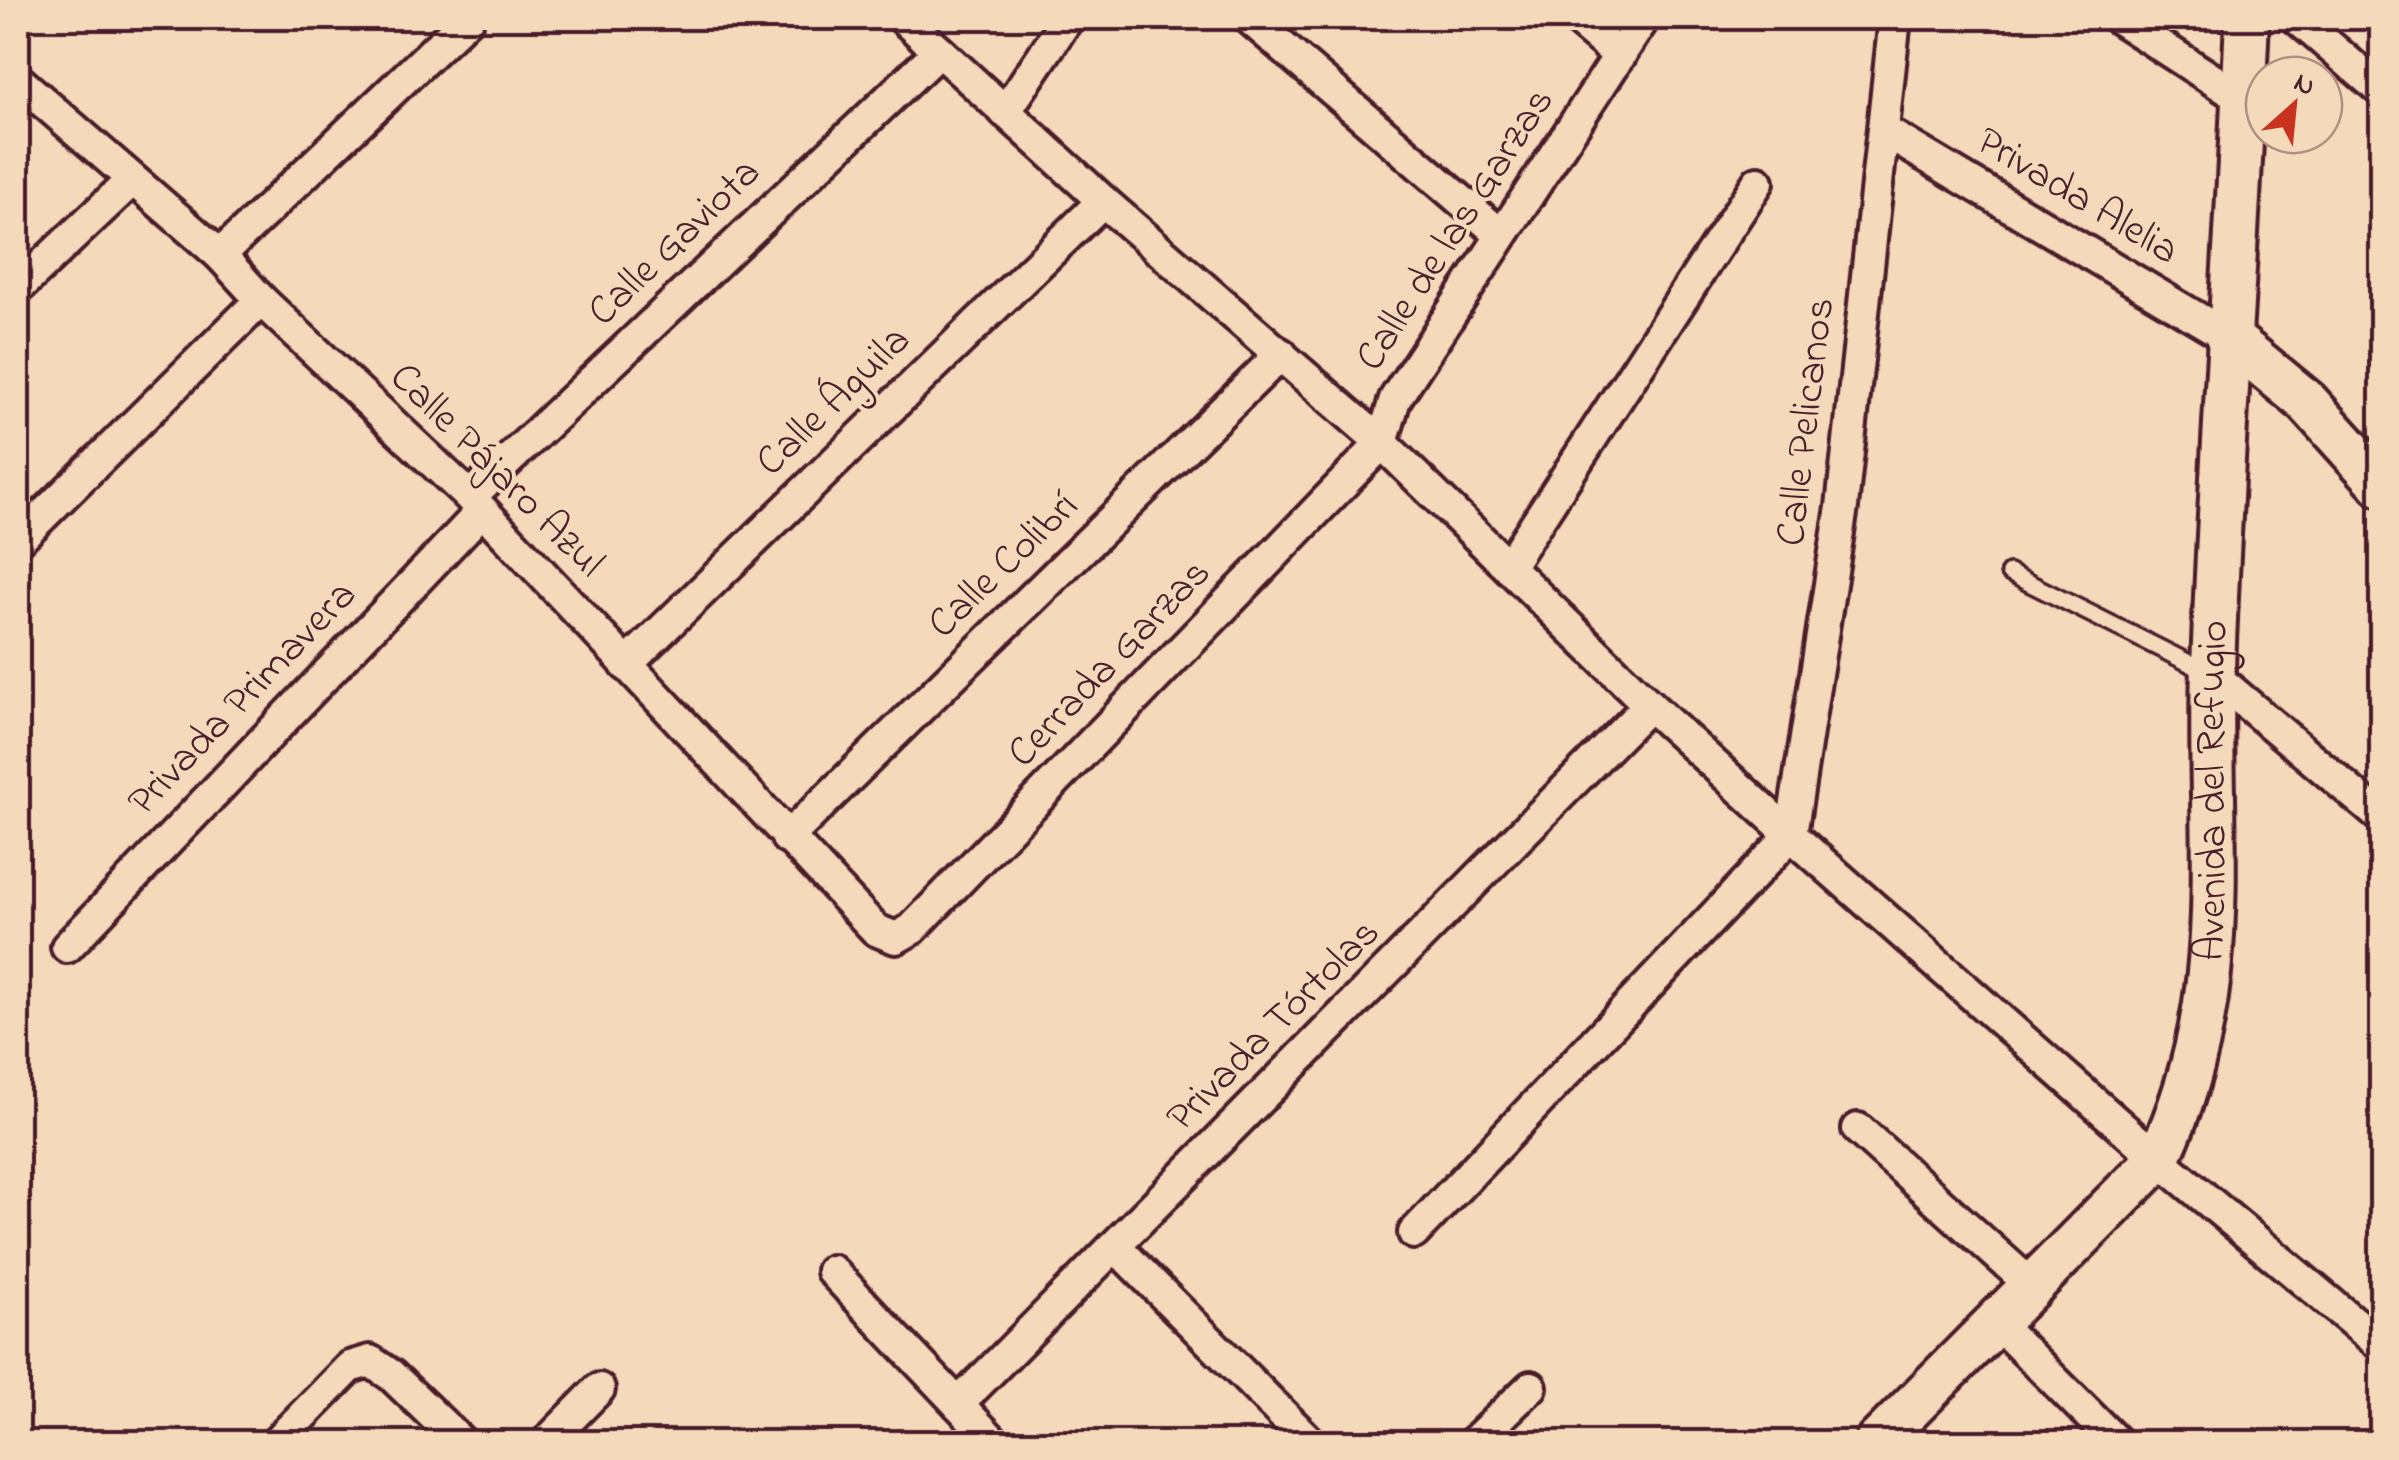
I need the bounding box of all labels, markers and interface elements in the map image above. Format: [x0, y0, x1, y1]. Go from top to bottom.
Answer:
north arrow [2244, 55, 2344, 155]
text: N [2286, 63, 2321, 108]
street label: Calle de las Garzas [1341, 76, 1571, 384]
street label: Privada Alelia [1964, 112, 2190, 282]
street label: Calle Gaviota [574, 144, 776, 342]
street label: Calle Pelicanos [1762, 294, 1852, 550]
street label: Calle Águila [743, 312, 925, 492]
street label: Calle Pájaro Azul [374, 349, 618, 593]
street label: Calle Colibrí [914, 478, 1094, 654]
street label: Cerrada Garzas [994, 545, 1226, 783]
street label: Privada Primavera [114, 567, 372, 831]
street label: Avenida del Refugio [2180, 619, 2245, 963]
street label: Privada Tórtolas [1153, 905, 1395, 1147]

